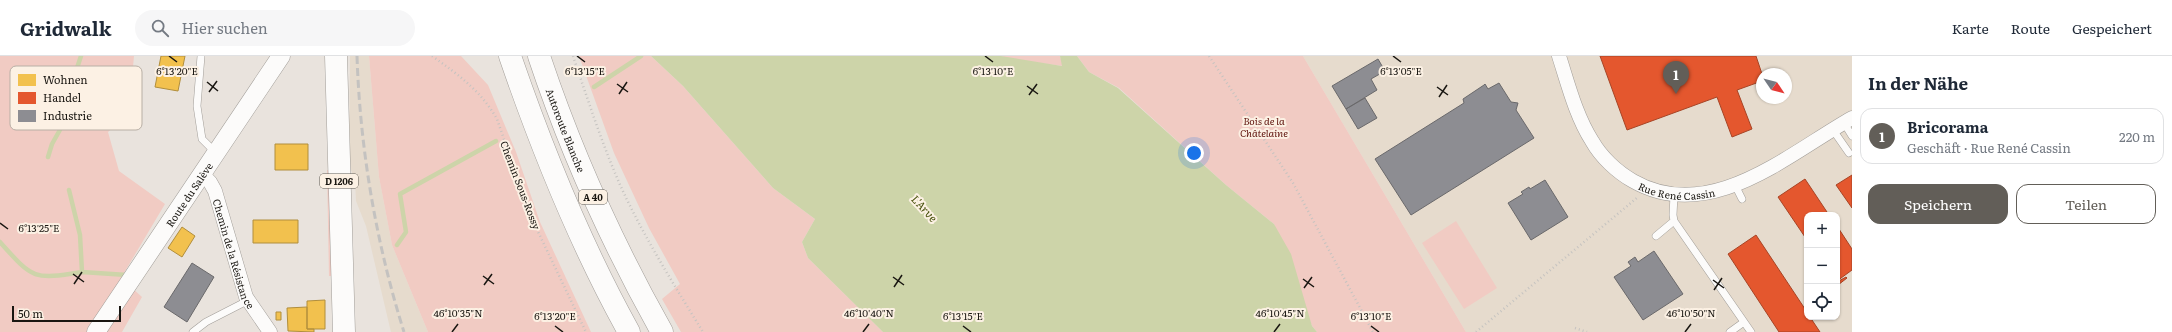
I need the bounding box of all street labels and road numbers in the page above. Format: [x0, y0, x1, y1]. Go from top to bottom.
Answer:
street label: Autoroute Blanche [543, 86, 590, 174]
street label: Chemin Sous-Rossy [497, 139, 545, 232]
street label: Route du Salève [161, 159, 215, 229]
road number: D 1206 [320, 174, 358, 188]
street label: Rue René Cassin [1636, 178, 1717, 202]
road number: A 40 [579, 190, 607, 204]
street label: Chemin de la Résistance [210, 197, 259, 311]

